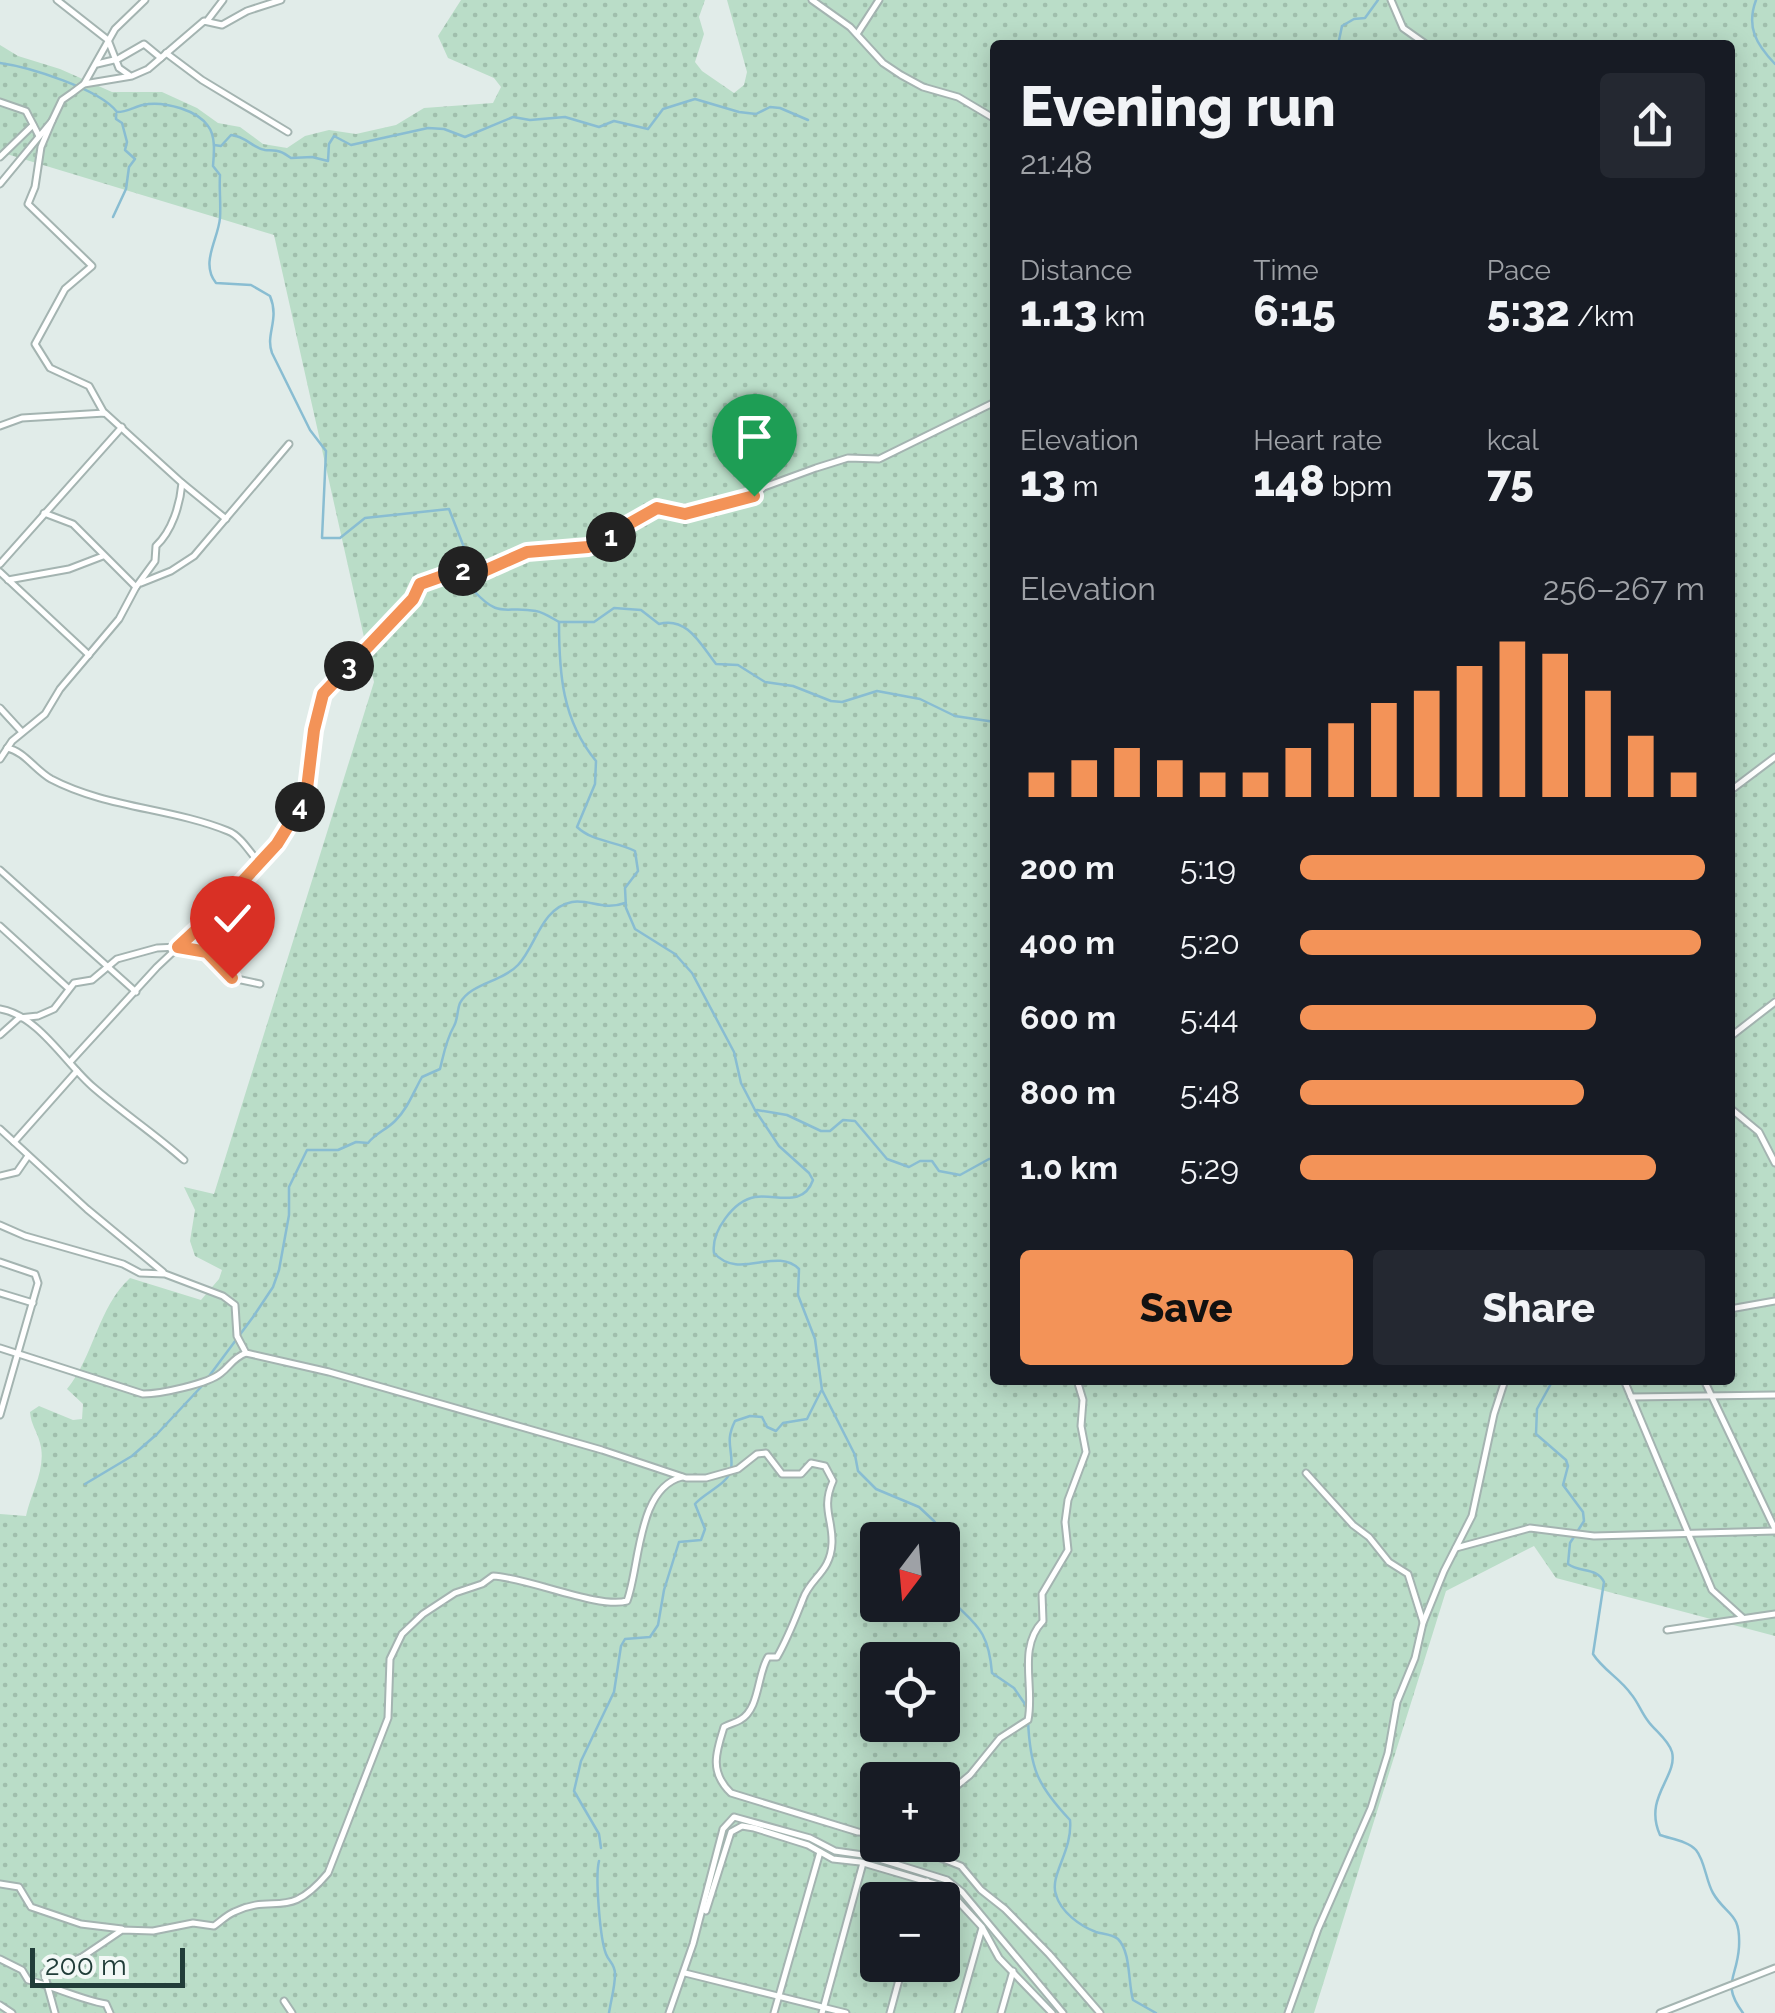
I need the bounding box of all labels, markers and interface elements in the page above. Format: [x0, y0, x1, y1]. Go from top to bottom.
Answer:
button: share [1600, 73, 1705, 178]
text: Evening run [1020, 74, 1336, 139]
text: 21:48 [1020, 144, 1093, 181]
text: Distance [1020, 254, 1132, 287]
text: Time [1253, 254, 1319, 287]
text: Pace [1487, 254, 1551, 287]
text: 1.13 [1020, 287, 1097, 336]
text: 6:15 [1253, 287, 1336, 336]
text: 5:32 [1487, 287, 1570, 336]
text: km [1097, 300, 1145, 333]
text: /km [1570, 300, 1634, 333]
pin [712, 394, 797, 497]
icon: arrive [727, 409, 782, 464]
text: Elevation [1020, 424, 1139, 457]
text: Heart rate [1253, 424, 1382, 457]
text: kcal [1487, 424, 1539, 457]
text: 13 [1020, 457, 1066, 506]
text: 148 [1253, 457, 1325, 506]
text: 75 [1487, 457, 1534, 506]
text: m [1066, 470, 1099, 503]
text: bpm [1325, 470, 1392, 503]
pin: 1 [586, 512, 636, 562]
text: 1 [604, 520, 618, 553]
pin: 2 [438, 546, 488, 596]
text: 2 [455, 554, 471, 587]
text: Elevation [1020, 570, 1156, 607]
text: 256–267 m [1543, 570, 1705, 607]
pin: 3 [324, 641, 374, 691]
text: 3 [341, 649, 357, 682]
pin: 4 [275, 782, 325, 832]
text: 4 [292, 790, 308, 823]
text: 200 m [1020, 849, 1115, 886]
text: 5:19 [1180, 849, 1236, 886]
pin [190, 876, 275, 979]
icon: check [205, 891, 260, 946]
text: 400 m [1020, 924, 1115, 961]
text: 5:20 [1180, 924, 1240, 961]
text: 600 m [1020, 999, 1116, 1036]
text: 5:44 [1180, 999, 1238, 1036]
text: 800 m [1020, 1074, 1116, 1111]
text: 5:48 [1180, 1074, 1240, 1111]
text: 1.0 km [1020, 1149, 1118, 1186]
text: 5:29 [1180, 1149, 1239, 1186]
button: Save [1020, 1250, 1353, 1365]
button: Share [1373, 1250, 1705, 1365]
north arrow [860, 1522, 960, 1622]
map controls [860, 1522, 960, 1982]
button: locate [860, 1642, 960, 1742]
button: + [860, 1762, 960, 1862]
button: − [860, 1882, 960, 1982]
scale bar [30, 1943, 185, 1988]
text: 200 m [45, 1949, 127, 1982]

